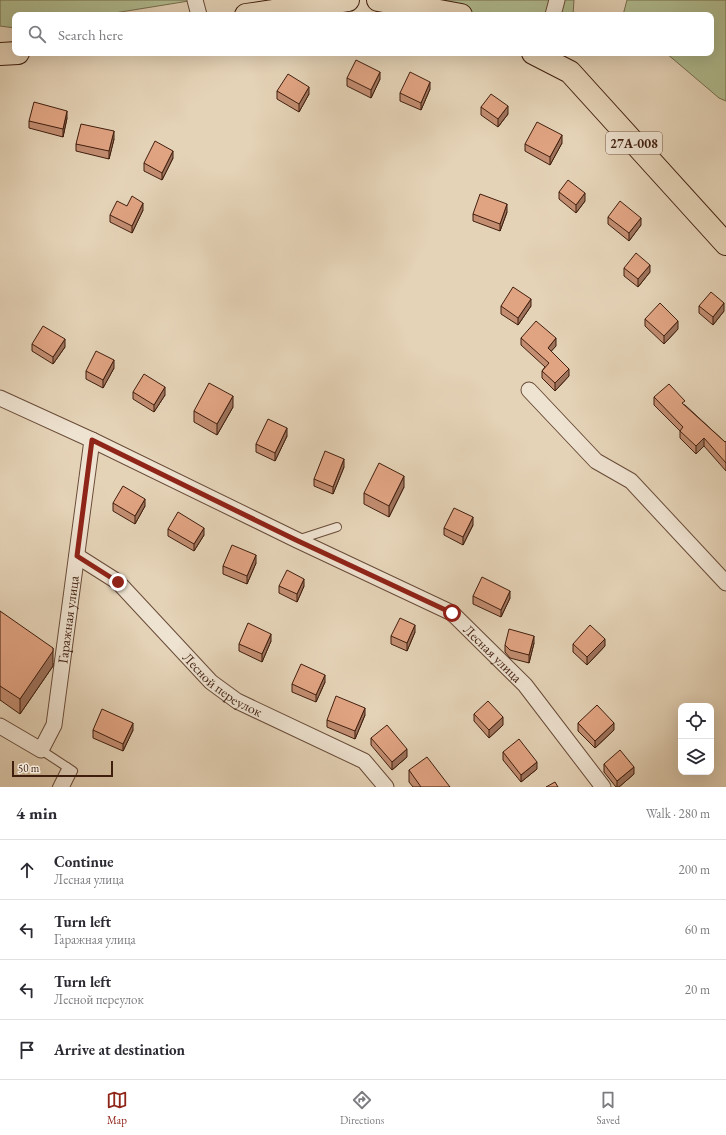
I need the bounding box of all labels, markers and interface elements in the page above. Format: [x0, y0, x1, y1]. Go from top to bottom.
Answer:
search box [12, 12, 714, 56]
icon: search [26, 23, 48, 45]
text: Search here [58, 25, 123, 44]
road number: 27А-008 [606, 132, 662, 154]
route end [109, 573, 127, 591]
street label: Гаражная улица [53, 574, 83, 665]
route start [443, 604, 461, 622]
street label: Лесная улица [460, 620, 526, 687]
street label: Лесной переулок [179, 648, 266, 721]
map controls [678, 703, 714, 775]
button: locate [678, 703, 714, 739]
button: layers [678, 739, 714, 775]
scale bar [12, 759, 113, 778]
text: 50 m [18, 761, 39, 775]
text: 4 min [16, 802, 57, 824]
text: Walk · 280 m [646, 805, 710, 822]
text: Continue [54, 852, 114, 871]
icon: ahead [16, 859, 38, 881]
text: 200 m [679, 861, 710, 878]
text: Лесная улица [54, 871, 124, 888]
text: Turn left [54, 912, 111, 931]
icon: left [16, 919, 38, 941]
text: 60 m [685, 921, 710, 938]
text: Гаражная улица [54, 931, 136, 948]
text: Turn left [54, 972, 111, 991]
icon: left [16, 979, 38, 1001]
text: 20 m [685, 981, 710, 998]
text: Лесной переулок [54, 991, 144, 1008]
icon: arrive [16, 1039, 38, 1061]
text: Arrive at destination [54, 1040, 185, 1059]
tab: Map [106, 1089, 128, 1127]
tab: Directions [340, 1089, 384, 1127]
tab: Saved [596, 1089, 620, 1127]

